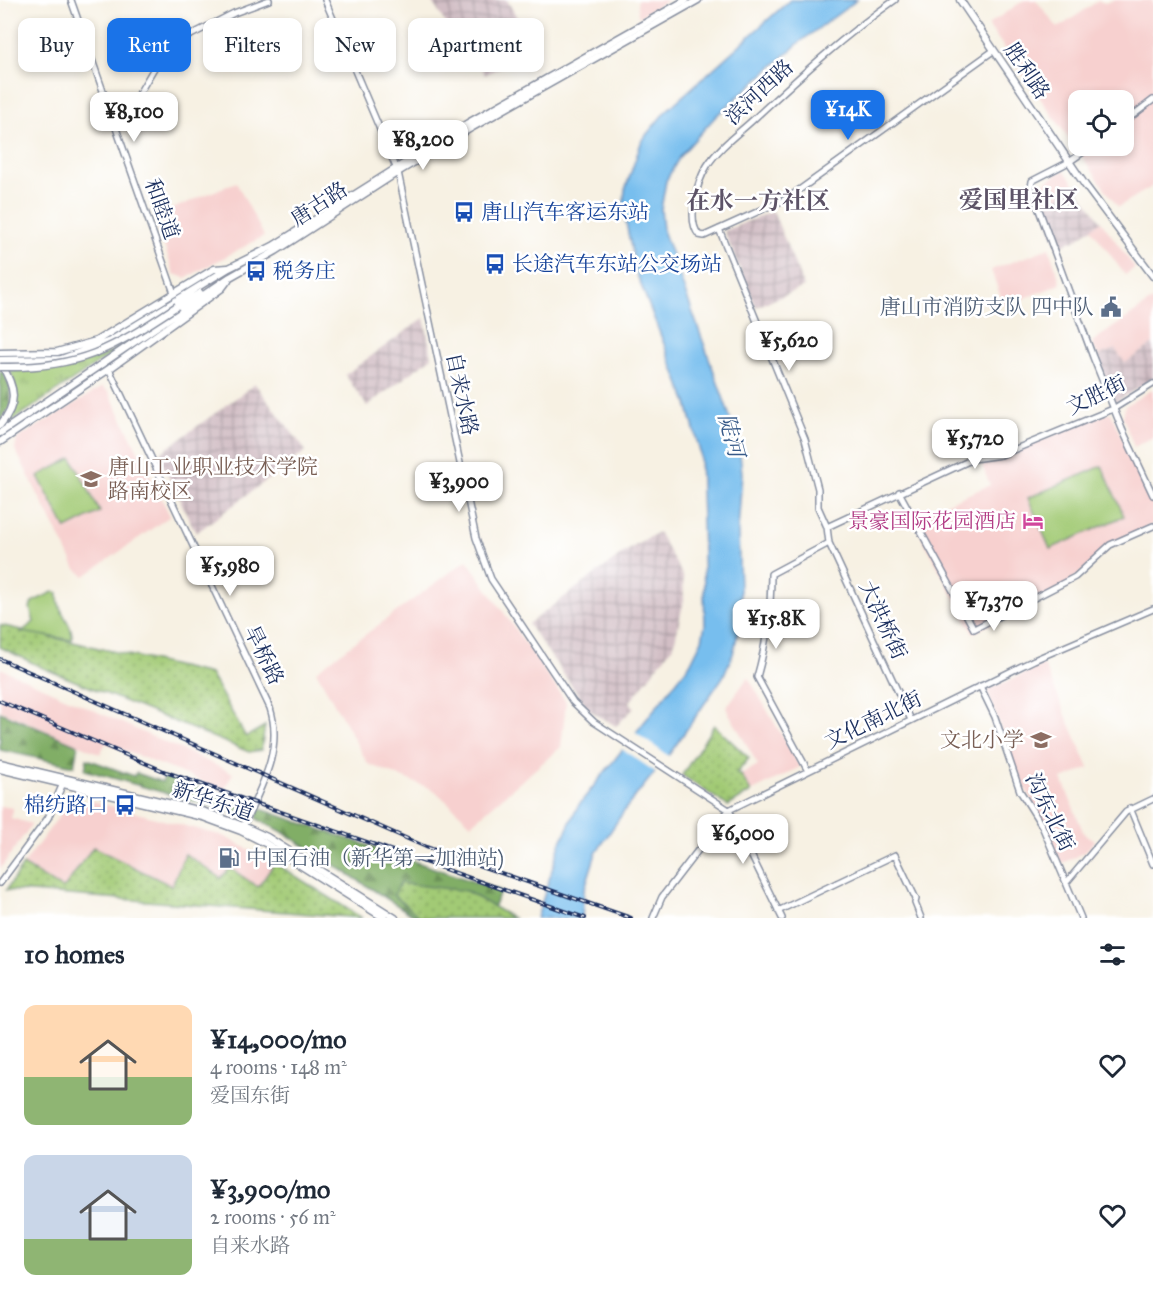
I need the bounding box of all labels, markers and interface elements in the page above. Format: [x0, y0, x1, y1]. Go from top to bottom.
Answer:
chip: Buy [18, 18, 95, 72]
chip: Rent [107, 18, 191, 72]
chip: Filters [203, 18, 302, 72]
chip: New [314, 18, 396, 72]
chip: Apartment [408, 18, 544, 72]
street label: 胜利路 [999, 38, 1055, 104]
street label: 滨河西路 [719, 54, 799, 130]
pin: ¥14K [812, 90, 884, 141]
map controls [1068, 90, 1134, 156]
button: locate [1068, 90, 1134, 156]
pin: ¥8,100 [85, 92, 183, 143]
text: ¥14K [825, 97, 871, 121]
text: ¥8,100 [104, 99, 164, 123]
pin: ¥8,200 [374, 120, 472, 171]
text: ¥8,200 [392, 127, 454, 151]
street label: 和睦道 [139, 175, 185, 243]
street label: 唐古路 [286, 176, 352, 232]
district label: 爱国里社区 [959, 185, 1079, 215]
district label: 在水一方社区 [686, 186, 830, 216]
place label: 唐山汽车客运东站 [481, 199, 649, 225]
bus stop icon: 唐山汽车客运东站 [452, 200, 476, 224]
place label: 长途汽车东站公交场站 [512, 251, 722, 277]
bus stop icon: 长途汽车东站公交场站 [483, 252, 507, 276]
place label: 税务庄 [273, 258, 336, 284]
bus stop icon: 税务庄 [244, 259, 268, 283]
place label: 唐山市消防支队 四中队 [879, 294, 1094, 320]
public building icon: 唐山市消防支队 四中队 [1099, 295, 1123, 319]
pin: ¥5,620 [740, 321, 838, 372]
text: ¥5,620 [760, 328, 818, 352]
street label: 自来水路 [441, 350, 483, 438]
street label: 文胜街 [1062, 370, 1130, 420]
water label: 陡河 [713, 410, 751, 464]
pin: ¥5,720 [926, 419, 1024, 470]
text: ¥5,720 [946, 426, 1004, 450]
place label: 唐山工业职业技术学院 路南校区 [108, 454, 318, 504]
pin: ¥3,900 [410, 462, 508, 513]
school or university icon: 唐山工业职业技术学院 路南校区 [79, 467, 103, 491]
text: ¥3,900 [429, 469, 489, 493]
place label: 景豪国际花园酒店 [848, 508, 1016, 534]
hotel icon: 景豪国际花园酒店 [1021, 509, 1045, 533]
pin: ¥5,980 [181, 546, 279, 597]
text: ¥5,980 [200, 553, 260, 577]
street label: 大洪桥街 [853, 576, 913, 664]
pin: ¥7,370 [945, 581, 1043, 632]
text: ¥7,370 [964, 588, 1024, 612]
pin: ¥15.8K [727, 599, 825, 650]
text: ¥15.8K [747, 606, 805, 630]
street label: 旱桥路 [239, 621, 289, 689]
street label: 文化南北街 [820, 685, 926, 755]
place label: 文北小学 [940, 727, 1024, 753]
school or university icon: 文北小学 [1029, 728, 1053, 752]
street label: 沟东北街 [1020, 769, 1080, 855]
street label: 新华东道 [169, 776, 257, 826]
place label: 棉纺路口 [24, 792, 108, 818]
bus stop icon: 棉纺路口 [113, 793, 137, 817]
pin: ¥6,000 [694, 814, 792, 865]
text: ¥6,000 [711, 821, 775, 845]
place label: 中国石油（新华第一加油站) [246, 845, 504, 871]
fuel station icon: 中国石油（新华第一加油站) [217, 846, 241, 870]
text: 10 homes [24, 938, 125, 970]
icon: filters [1096, 938, 1129, 971]
text: ¥14,000/mo [210, 1023, 347, 1055]
icon: home [72, 1029, 144, 1101]
icon: heart [1096, 1049, 1129, 1082]
text: 4 rooms · 148 m² [210, 1055, 347, 1079]
text: 爱国东街 [210, 1083, 290, 1107]
text: ¥3,900/mo [210, 1173, 330, 1205]
icon: home [72, 1179, 144, 1251]
icon: heart [1096, 1199, 1129, 1232]
text: 2 rooms · 56 m² [210, 1205, 336, 1229]
text: 自来水路 [210, 1233, 290, 1257]

